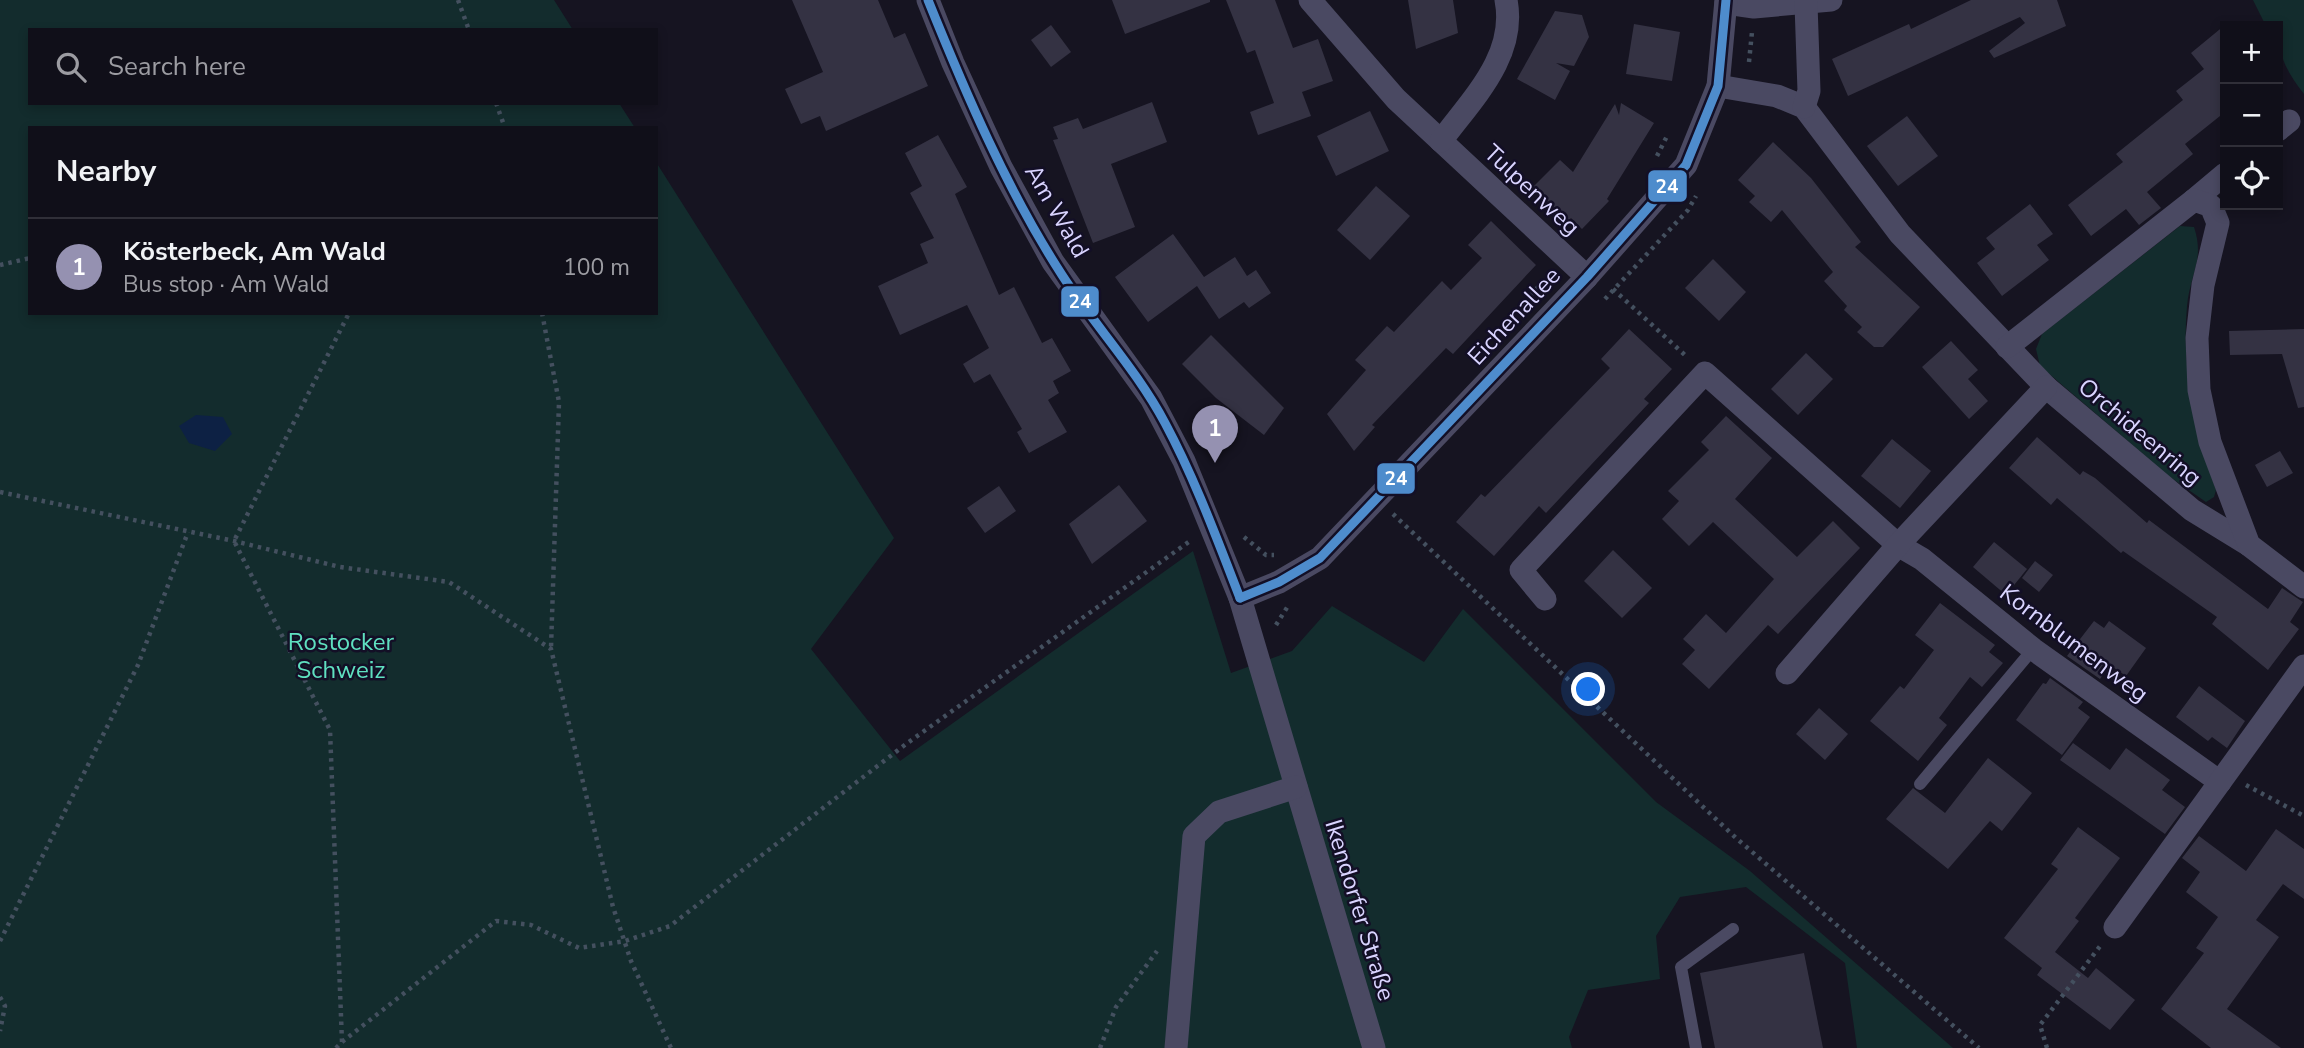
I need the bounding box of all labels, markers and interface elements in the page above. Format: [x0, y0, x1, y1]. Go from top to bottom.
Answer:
map controls [2220, 21, 2283, 210]
button: + [2220, 21, 2283, 84]
search box [28, 28, 658, 105]
icon: search [52, 48, 90, 86]
text: Search here [108, 49, 246, 84]
button: − [2220, 84, 2283, 147]
street label: Tulpenweg [1477, 137, 1587, 243]
button: locate [2220, 147, 2283, 210]
text: Nearby [56, 151, 156, 192]
street label: Am Wald [1017, 158, 1097, 264]
line badge: 24 [1647, 169, 1688, 203]
text: 24 [1656, 174, 1678, 200]
text: Kösterbeck, Am Wald [123, 234, 386, 269]
text: 1 [72, 252, 86, 283]
text: 100 m [563, 252, 630, 283]
street label: Eichenallee [1460, 260, 1568, 372]
text: Bus stop · Am Wald [123, 269, 329, 300]
line badge: 24 [1060, 285, 1100, 318]
text: 24 [1069, 289, 1091, 315]
street label: Orchideenring [2071, 371, 2209, 493]
pin: 1 [1192, 405, 1238, 463]
line badge: 24 [1376, 462, 1416, 495]
text: 24 [1385, 466, 1407, 492]
street label: Kornblumenweg [1993, 577, 2155, 709]
park label: Rostocker Schweiz [288, 626, 395, 686]
your location [1571, 672, 1605, 706]
street label: Ikendorfer Straße [1317, 816, 1403, 1004]

